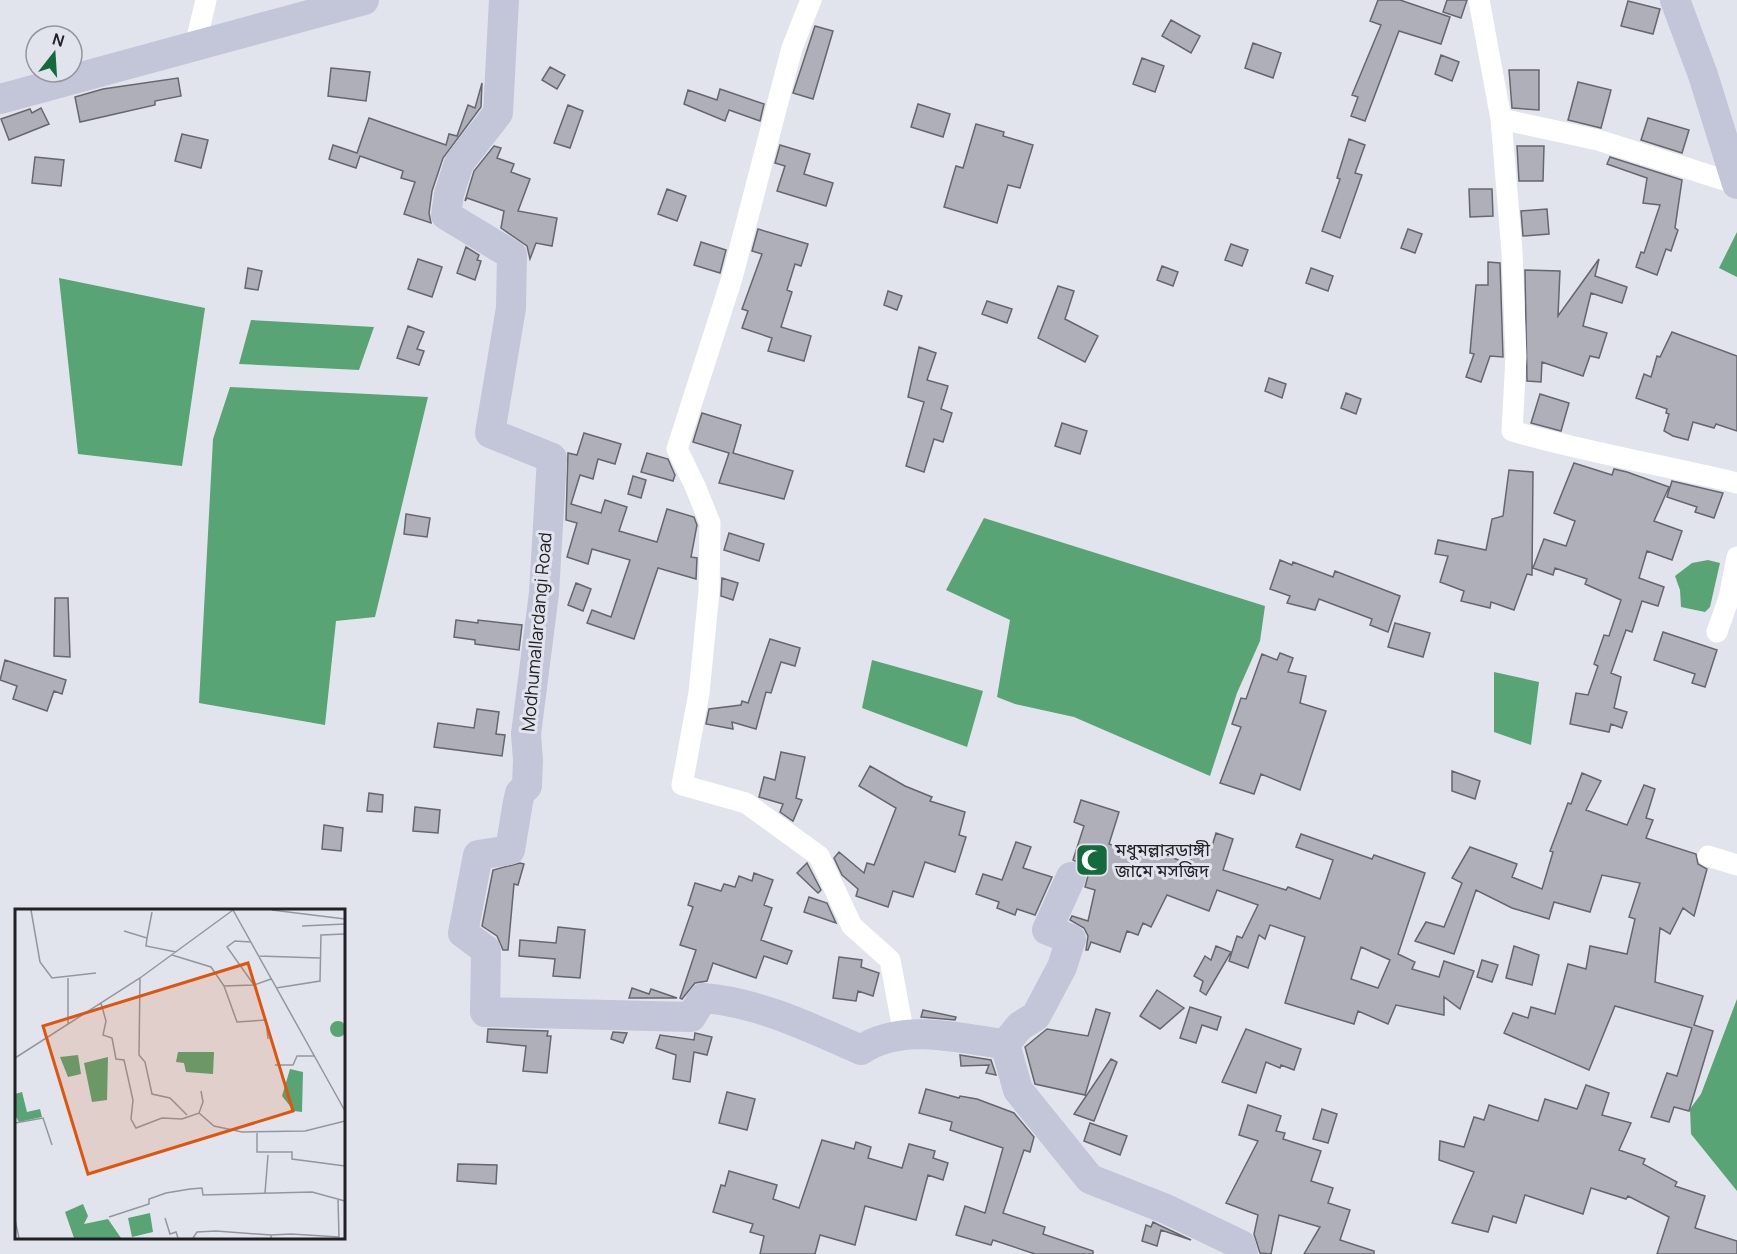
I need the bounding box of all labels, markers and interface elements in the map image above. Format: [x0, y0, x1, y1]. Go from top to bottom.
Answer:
north arrow [24, 24, 84, 84]
text: N [50, 27, 67, 52]
street label: Modhumallardangi Road [515, 531, 557, 733]
place label: মধুমল্লারডাঙ্গী জামে মসজিদ [1114, 837, 1210, 882]
mosque icon: মধুমল্লারডাঙ্গী জামে মসজিদ [1074, 842, 1110, 878]
inset map [15, 909, 345, 1239]

